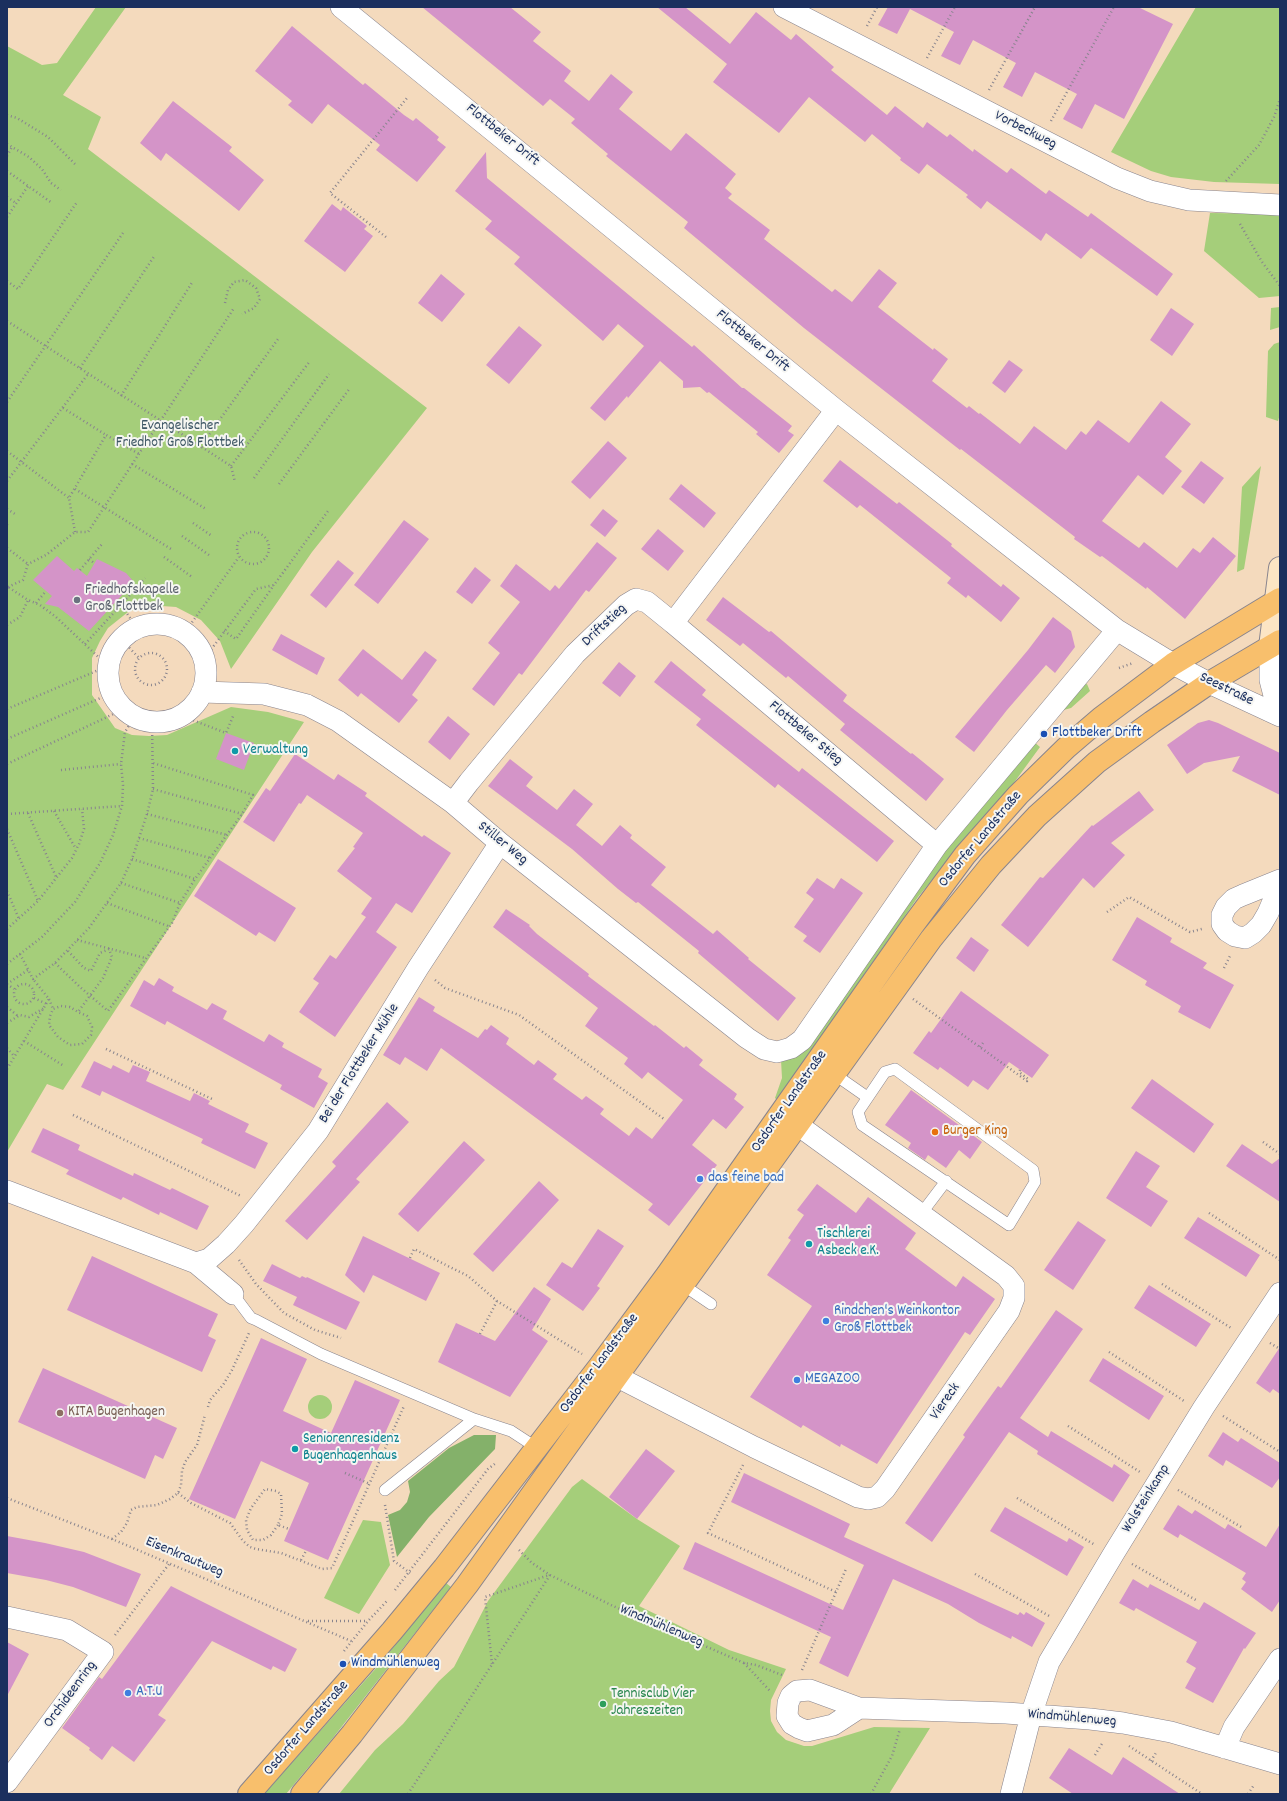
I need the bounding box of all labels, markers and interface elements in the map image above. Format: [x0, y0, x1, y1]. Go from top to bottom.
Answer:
street label: Flottbeker Drift [461, 101, 543, 171]
street label: Vorbeckweg [991, 108, 1059, 154]
street label: Flottbeker Drift [711, 307, 793, 377]
park label: Evangelischer Friedhof Groß Flottbek [116, 418, 244, 453]
place label: Friedhofskapelle Groß Flottbek [85, 582, 179, 617]
marker: Friedhofskapelle Groß Flottbek [72, 595, 82, 605]
street label: Driftstieg [579, 601, 631, 651]
street label: Seestraße [1196, 669, 1256, 711]
street label: Flottbeker Stieg [764, 698, 846, 770]
place label: Flottbeker Drift [1052, 725, 1142, 743]
marker: Flottbeker Drift [1039, 729, 1049, 739]
place label: Verwaltung [243, 742, 308, 760]
marker: Verwaltung [230, 746, 240, 756]
street label: Osdorfer Landstraße [935, 788, 1027, 892]
street label: Stiller Weg [473, 818, 531, 870]
street label: Bei der Flottbeker Mühle [316, 1001, 404, 1127]
street label: Osdorfer Landstraße [748, 1048, 832, 1156]
place label: Burger King [943, 1123, 1007, 1141]
marker: Burger King [930, 1127, 940, 1137]
place label: das feine bad [708, 1170, 784, 1188]
marker: das feine bad [695, 1174, 705, 1184]
place label: Tischlerei Asbeck e.K. [817, 1226, 879, 1261]
marker: Tischlerei Asbeck e.K. [804, 1239, 814, 1249]
place label: Rindchen's Weinkontor Groß Flottbek [834, 1303, 960, 1338]
street label: Osdorfer Landstraße [557, 1311, 643, 1417]
marker: Rindchen's Weinkontor Groß Flottbek [821, 1316, 831, 1326]
place label: MEGAZOO [805, 1371, 860, 1389]
marker: MEGAZOO [792, 1375, 802, 1385]
street label: Viereck [927, 1380, 965, 1424]
place label: KITA Bugenhagen [68, 1404, 165, 1422]
marker: KITA Bugenhagen [55, 1408, 65, 1418]
place label: Seniorenresidenz Bugenhagenhaus [303, 1431, 399, 1466]
marker: Seniorenresidenz Bugenhagenhaus [290, 1444, 300, 1454]
street label: Wolsteinkamp [1119, 1461, 1175, 1537]
street label: Eisenkrautweg [142, 1534, 226, 1582]
street label: Windmühlenweg [617, 1601, 705, 1653]
place label: Windmühlenweg [351, 1655, 440, 1673]
street label: Orchideenring [41, 1658, 101, 1732]
marker: Windmühlenweg [338, 1659, 348, 1669]
street label: Osdorfer Landstraße [261, 1678, 353, 1780]
place label: A.T.U [136, 1684, 162, 1702]
place label: Tennisclub Vier Jahreszeiten [611, 1686, 695, 1721]
marker: A.T.U [123, 1688, 133, 1698]
marker: Tennisclub Vier Jahreszeiten [598, 1699, 608, 1709]
street label: Windmühlenweg [1027, 1706, 1117, 1732]

